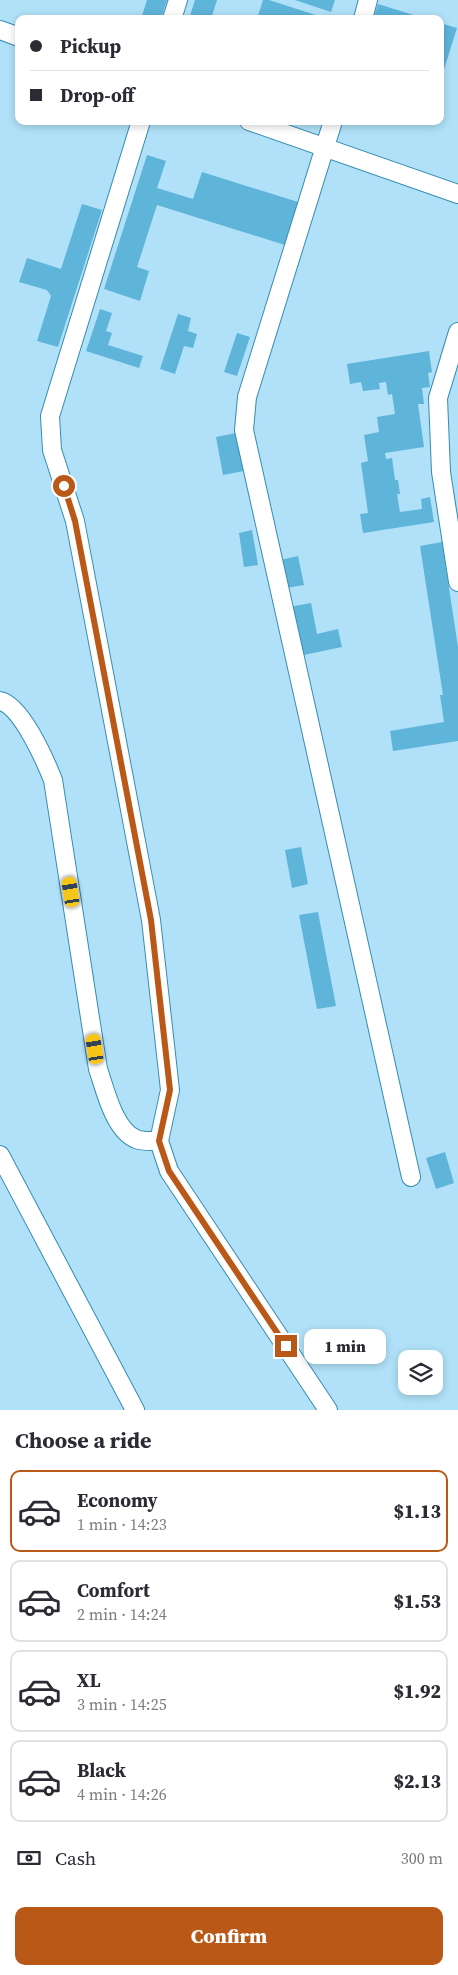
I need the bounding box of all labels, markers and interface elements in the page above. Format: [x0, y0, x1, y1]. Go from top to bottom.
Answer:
text: Pickup [60, 33, 121, 59]
text: Drop-off [60, 82, 134, 108]
route start [53, 475, 75, 497]
car [61, 876, 80, 908]
car [85, 1033, 104, 1065]
callout: 1 min [304, 1328, 386, 1364]
route end [275, 1335, 297, 1357]
text: 1 min [324, 1335, 366, 1357]
map controls [398, 1350, 443, 1395]
button: layers [398, 1350, 443, 1395]
text: Choose a ride [15, 1425, 152, 1455]
text: Economy [77, 1487, 158, 1513]
icon: car [17, 1489, 62, 1534]
text: $1.13 [393, 1498, 441, 1524]
text: 1 min · 14:23 [77, 1513, 167, 1535]
text: Comfort [77, 1577, 150, 1603]
icon: car [17, 1579, 62, 1624]
text: $1.53 [393, 1588, 441, 1614]
text: 2 min · 14:24 [77, 1603, 167, 1625]
text: XL [77, 1667, 100, 1693]
icon: car [17, 1669, 62, 1714]
text: $1.92 [393, 1678, 441, 1704]
text: 3 min · 14:25 [77, 1693, 167, 1715]
text: Black [77, 1757, 126, 1783]
icon: car [17, 1759, 62, 1804]
text: $2.13 [393, 1768, 441, 1794]
text: 4 min · 14:26 [77, 1783, 167, 1805]
icon: cash [15, 1844, 43, 1872]
text: Cash [55, 1845, 96, 1871]
text: 300 m [401, 1847, 443, 1869]
button: Confirm [15, 1907, 443, 1965]

